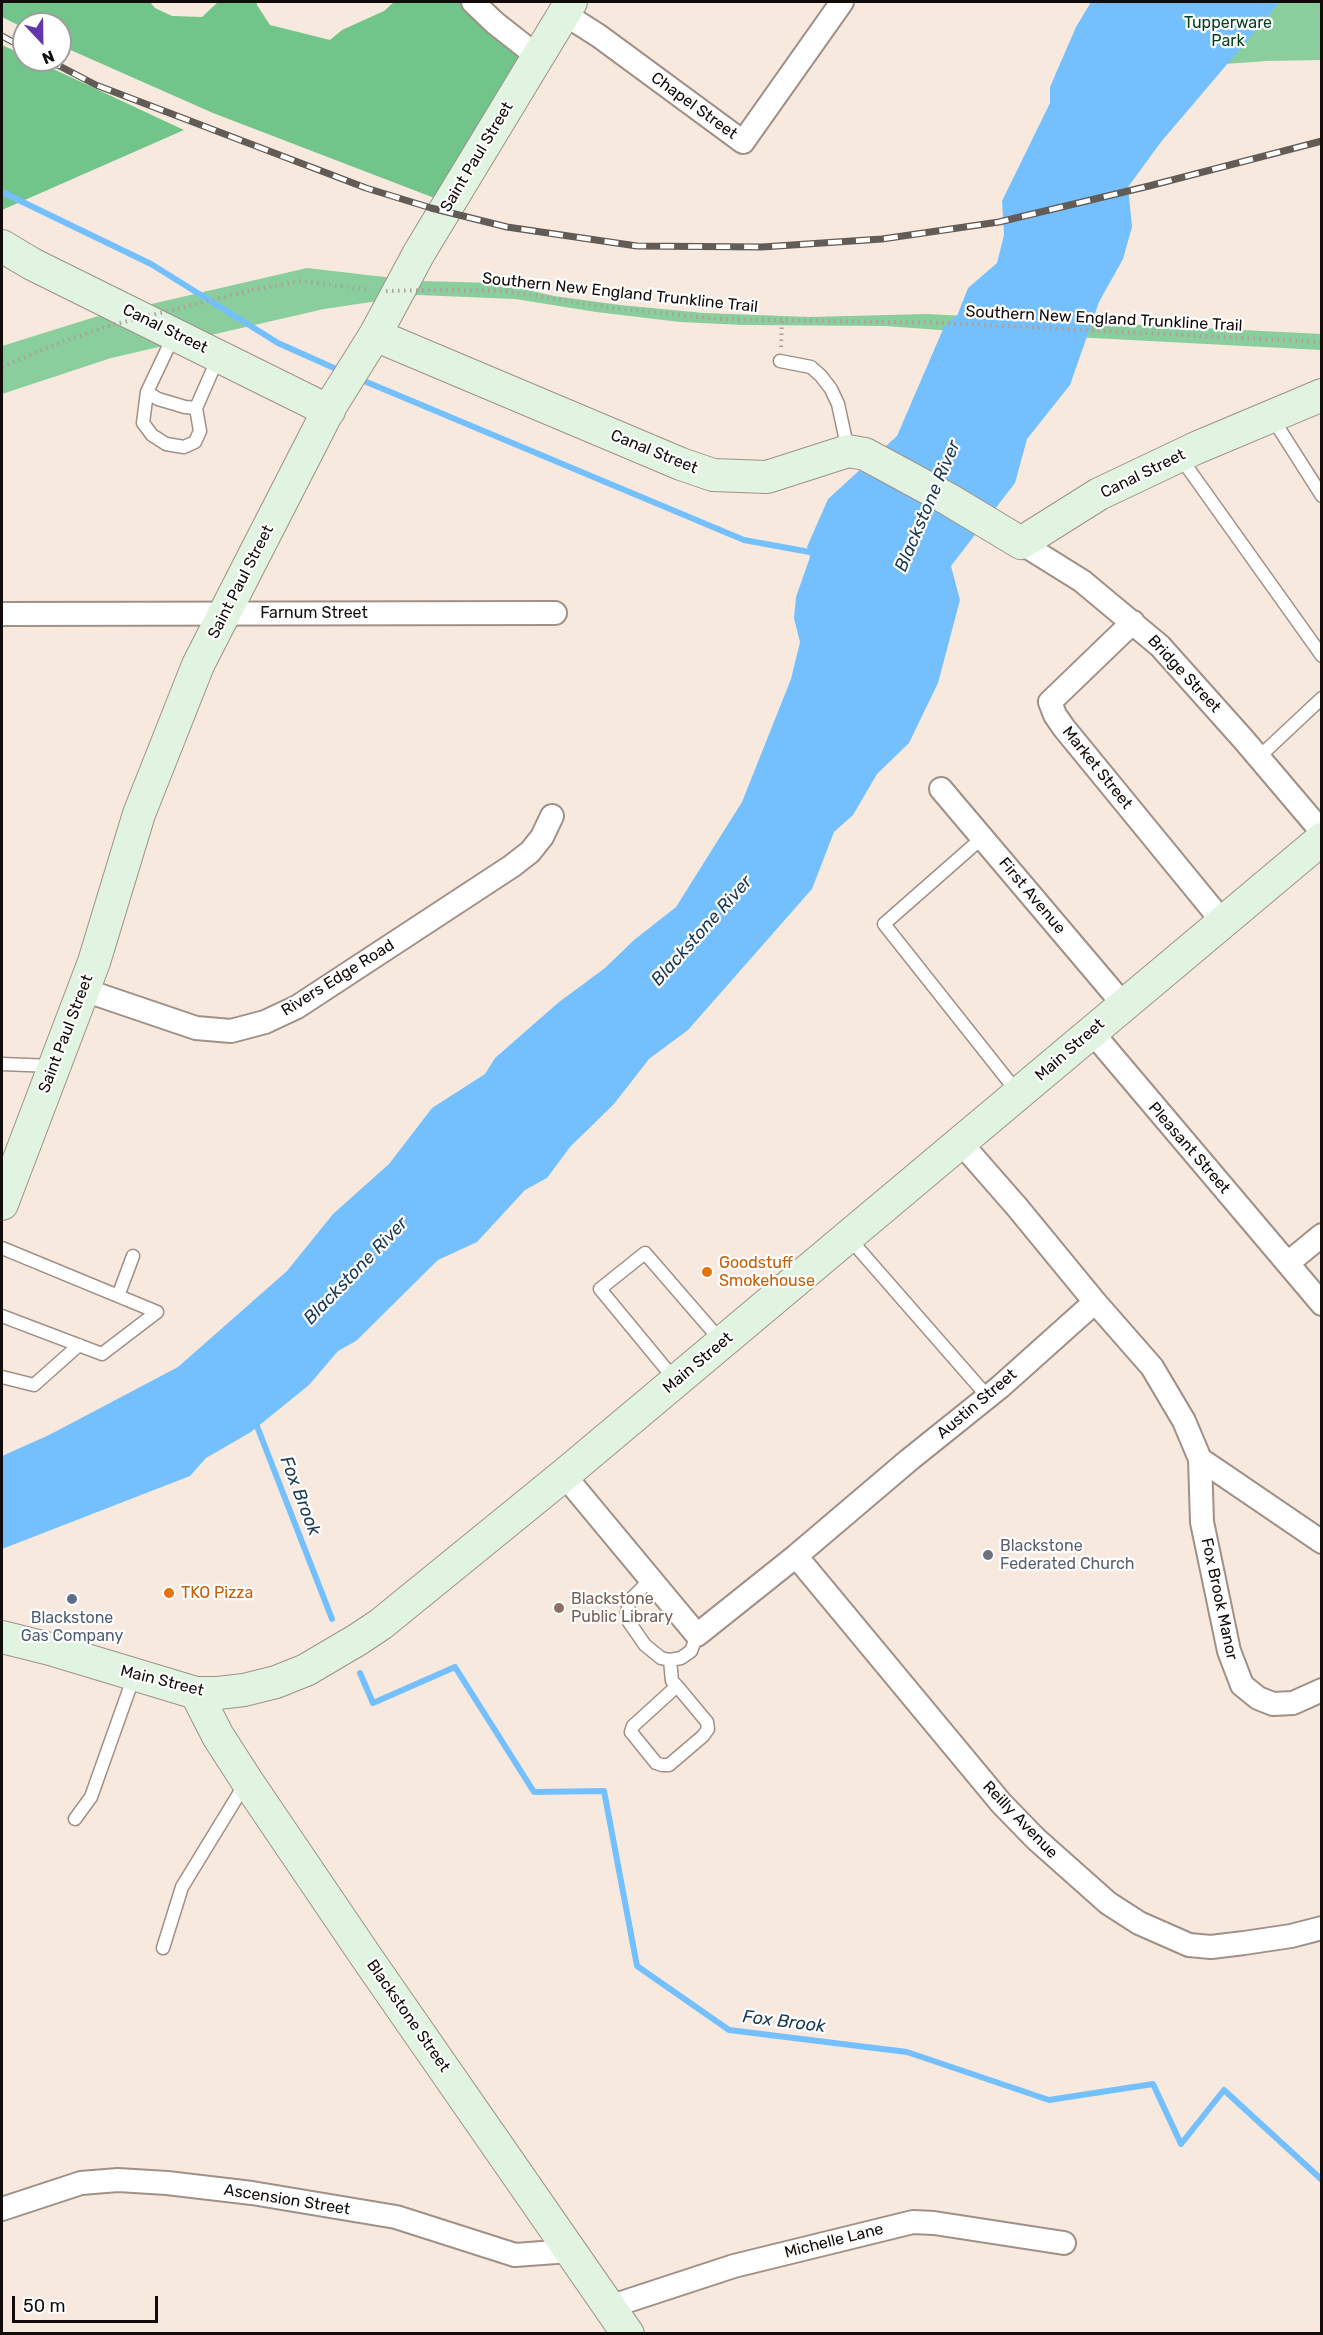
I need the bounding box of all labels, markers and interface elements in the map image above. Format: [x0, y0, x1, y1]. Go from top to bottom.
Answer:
north arrow [12, 12, 72, 72]
park label: Tupperware Park [1184, 13, 1272, 51]
text: N [39, 46, 57, 68]
street label: Chapel Street [647, 68, 741, 144]
street label: Saint Paul Street [437, 98, 517, 216]
street label: Southern New England Trunkline Trail [481, 269, 759, 317]
street label: Canal Street [119, 300, 211, 358]
street label: Southern New England Trunkline Trail [965, 302, 1243, 336]
street label: Canal Street [608, 426, 700, 478]
water label: Blackstone River [891, 437, 965, 575]
street label: Canal Street [1097, 445, 1189, 503]
street label: Saint Paul Street [204, 522, 278, 642]
street label: Farnum Street [260, 603, 368, 623]
street label: Bridge Street [1143, 631, 1225, 717]
street label: Market Street [1058, 723, 1136, 813]
street label: First Avenue [995, 854, 1069, 938]
water label: Blackstone River [647, 872, 757, 990]
street label: Rivers Edge Road [278, 936, 398, 1020]
street label: Saint Paul Street [35, 972, 97, 1096]
street label: Main Street [1032, 1015, 1108, 1085]
street label: Pleasant Street [1144, 1098, 1234, 1198]
water label: Blackstone River [299, 1213, 413, 1329]
place label: Goodstuff Smokehouse [719, 1253, 815, 1291]
marker: Goodstuff Smokehouse [700, 1265, 714, 1279]
street label: Main Street [659, 1328, 737, 1398]
street label: Austin Street [933, 1365, 1021, 1443]
water label: Fox Brook [275, 1453, 325, 1539]
place label: Blackstone Federated Church [1000, 1536, 1134, 1574]
street label: Fox Brook Manor [1197, 1536, 1241, 1662]
marker: Blackstone Federated Church [981, 1548, 995, 1562]
place label: TKO Pizza [181, 1583, 253, 1603]
marker: TKO Pizza [162, 1586, 176, 1600]
place label: Blackstone Public Library [571, 1589, 673, 1627]
marker: Blackstone Gas Company [65, 1592, 79, 1606]
marker: Blackstone Public Library [552, 1601, 566, 1615]
place label: Blackstone Gas Company [21, 1608, 123, 1646]
street label: Main Street [118, 1661, 206, 1701]
street label: Reilly Avenue [978, 1777, 1062, 1863]
street label: Blackstone Street [362, 1956, 454, 2076]
water label: Fox Brook [741, 2006, 827, 2038]
street label: Ascension Street [223, 2181, 351, 2219]
street label: Michelle Lane [783, 2219, 885, 2263]
scale bar [15, 2284, 160, 2322]
text: 50 m [23, 2295, 66, 2317]

